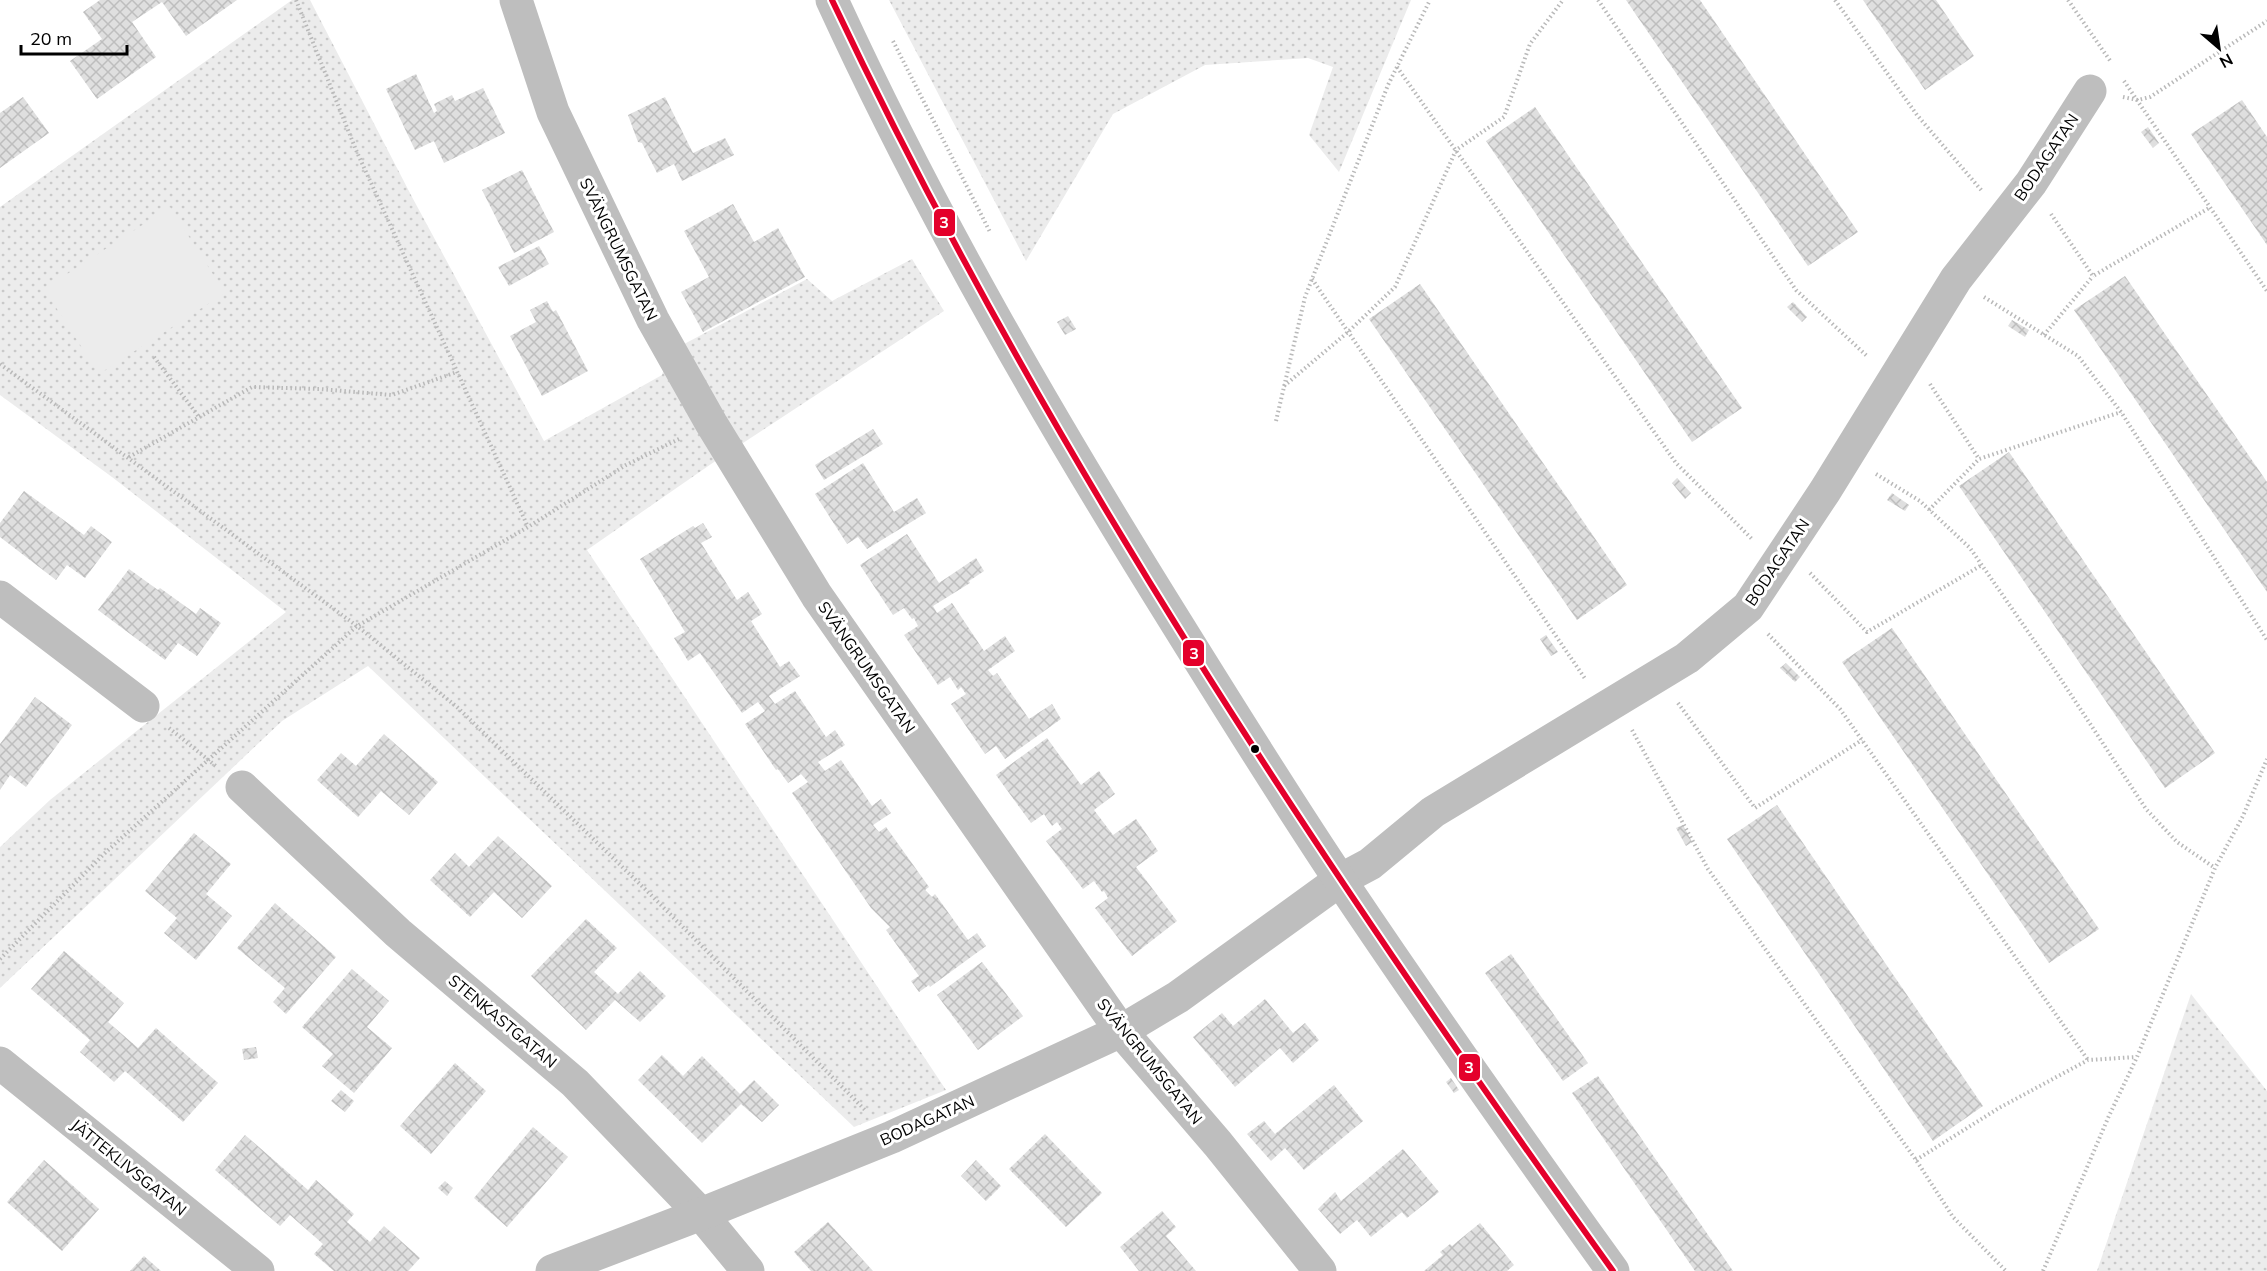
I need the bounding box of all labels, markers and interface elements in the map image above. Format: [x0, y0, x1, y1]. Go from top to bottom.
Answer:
scale bar [21, 18, 128, 56]
north arrow [2189, 18, 2249, 78]
text: 20 m [30, 27, 72, 50]
text: N [2216, 49, 2236, 73]
street label: BODAGATAN [2009, 110, 2083, 204]
street label: SVÄNGRUMSGATAN [576, 174, 662, 324]
line badge: 3 [933, 208, 956, 237]
text: 3 [939, 212, 949, 232]
street label: BODAGATAN [1740, 515, 1814, 609]
street label: SVÄNGRUMSGATAN [814, 597, 920, 737]
line badge: 3 [1182, 639, 1205, 667]
text: 3 [1189, 643, 1199, 663]
unlabelled marker [1249, 743, 1261, 755]
street label: STENKASTGATAN [445, 970, 561, 1072]
street label: SVÄNGRUMSGATAN [1093, 994, 1207, 1128]
line badge: 3 [1458, 1053, 1481, 1082]
text: 3 [1464, 1057, 1474, 1077]
street label: BODAGATAN [877, 1090, 977, 1150]
street label: JÄTTEKLIVSGATAN [67, 1114, 191, 1220]

